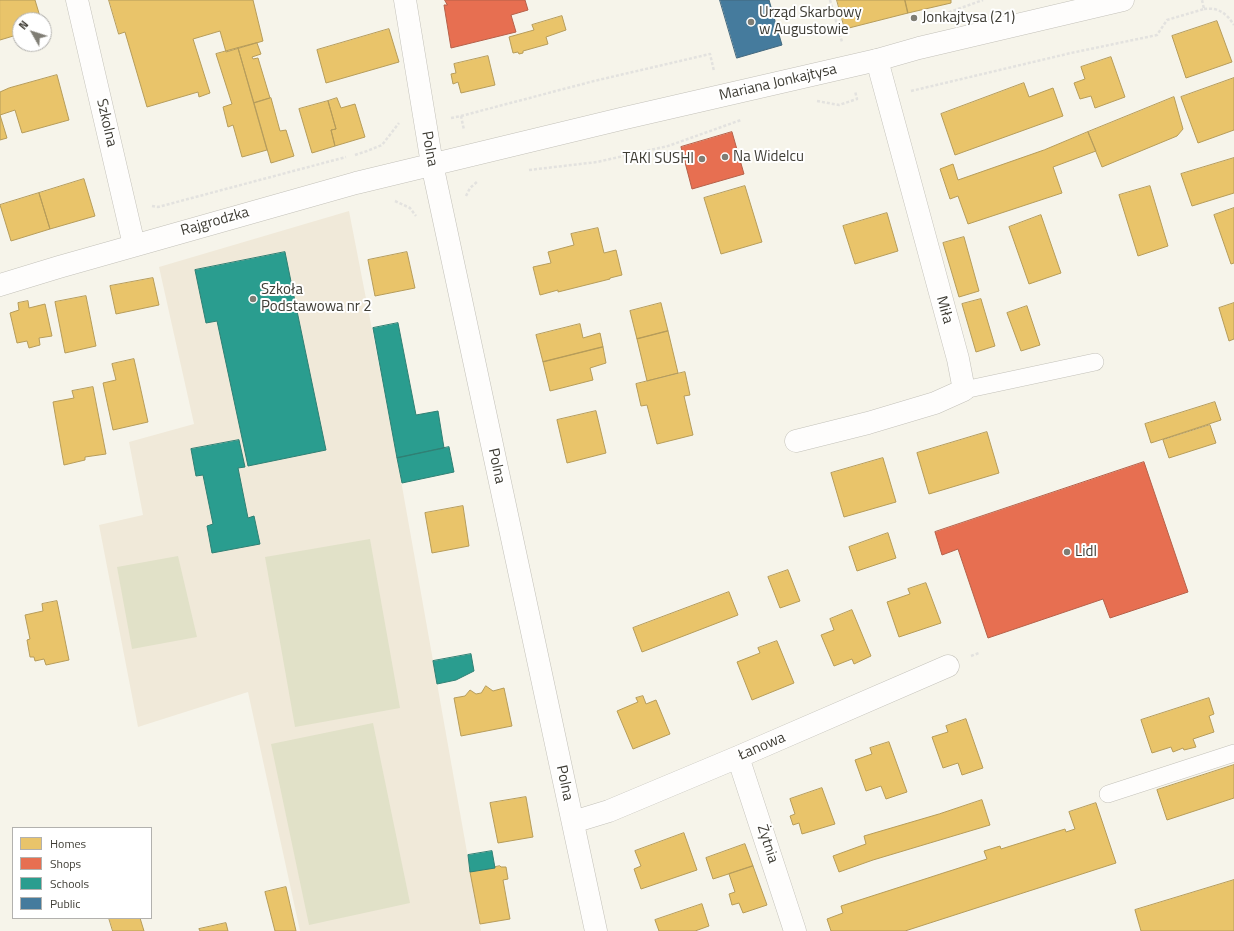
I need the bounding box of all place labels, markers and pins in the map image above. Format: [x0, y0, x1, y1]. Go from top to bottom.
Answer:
place label: Urząd Skarbowy w Augustowie [759, 4, 862, 39]
place label: Jonkajtysa (21) [922, 9, 1015, 27]
marker: Jonkajtysa (21) [909, 13, 919, 23]
marker: Urząd Skarbowy w Augustowie [746, 17, 756, 27]
place label: Na Widelcu [733, 148, 804, 166]
place label: TAKI SUSHI [623, 150, 694, 168]
marker: Na Widelcu [720, 152, 730, 162]
marker: TAKI SUSHI [697, 154, 707, 164]
place label: Szkoła Podstawowa nr 2 [261, 281, 372, 316]
marker: Szkoła Podstawowa nr 2 [248, 294, 258, 304]
place label: Lidl [1075, 543, 1097, 561]
marker: Lidl [1062, 547, 1072, 557]

